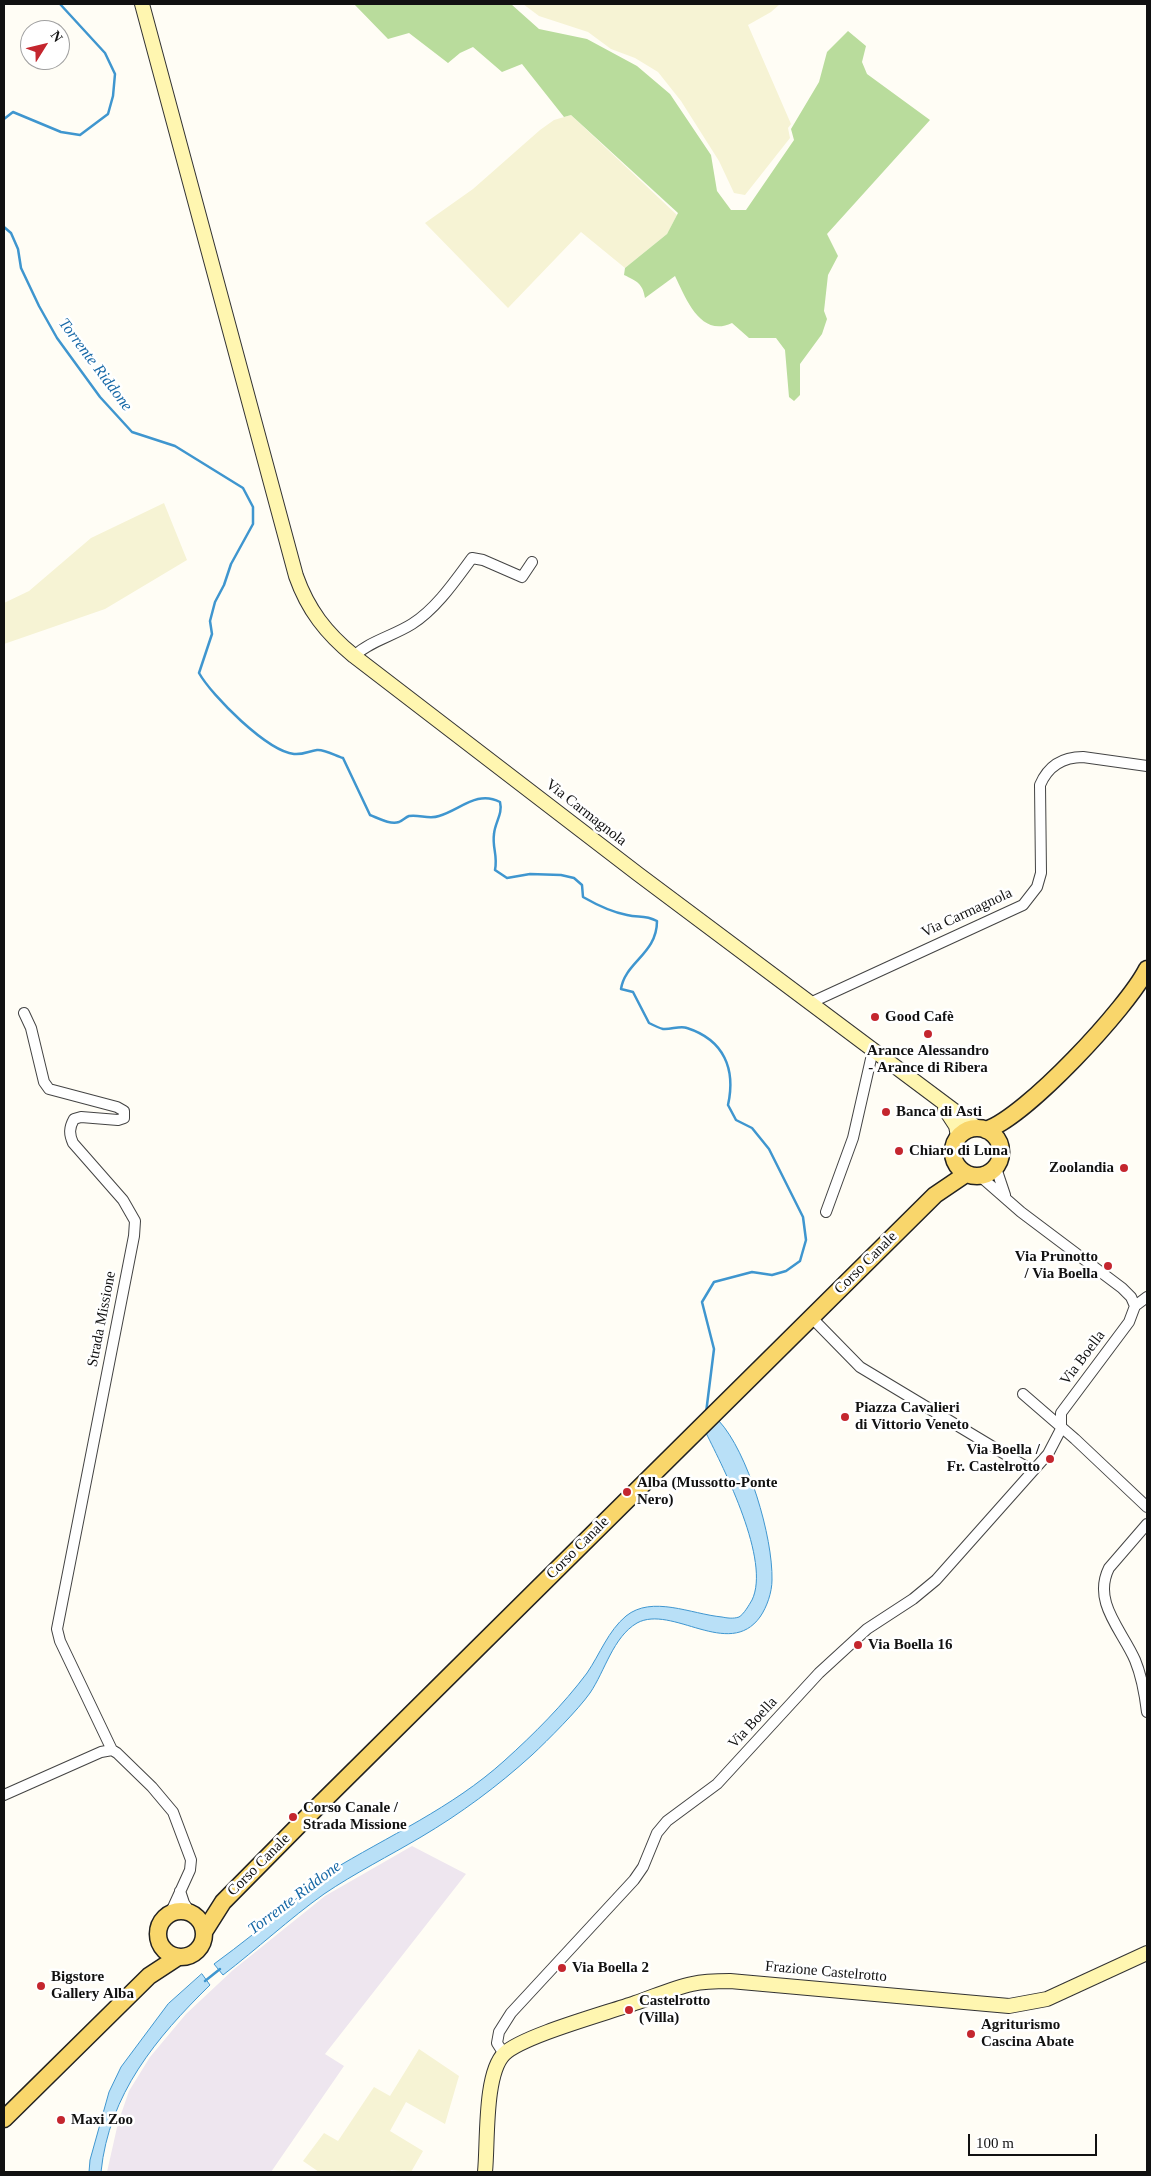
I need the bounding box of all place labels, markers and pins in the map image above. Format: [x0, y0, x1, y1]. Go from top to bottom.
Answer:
place label: Good Cafè [885, 1008, 954, 1026]
marker: Good Cafè [869, 1011, 881, 1023]
marker: Arance Alessandro - Arance di Ribera [922, 1028, 934, 1040]
place label: Arance Alessandro - Arance di Ribera [867, 1042, 989, 1077]
place label: Banca di Asti [896, 1103, 982, 1121]
marker: Banca di Asti [880, 1106, 892, 1118]
place label: Chiaro di Luna [909, 1142, 1008, 1160]
marker: Chiaro di Luna [893, 1145, 905, 1157]
place label: Zoolandia [1049, 1159, 1114, 1177]
marker: Zoolandia [1118, 1162, 1130, 1174]
place label: Via Prunotto / Via Boella [1015, 1248, 1098, 1283]
marker: Via Prunotto / Via Boella [1102, 1260, 1114, 1272]
place label: Piazza Cavalieri di Vittorio Veneto [855, 1399, 969, 1434]
marker: Piazza Cavalieri di Vittorio Veneto [839, 1411, 851, 1423]
place label: Via Boella / Fr. Castelrotto [947, 1441, 1040, 1476]
marker: Via Boella / Fr. Castelrotto [1044, 1453, 1056, 1465]
place label: Alba (Mussotto-Ponte Nero) [637, 1474, 777, 1509]
marker: Alba (Mussotto-Ponte Nero) [621, 1486, 633, 1498]
place label: Via Boella 16 [868, 1636, 952, 1654]
marker: Via Boella 16 [852, 1639, 864, 1651]
place label: Corso Canale / Strada Missione [303, 1799, 407, 1834]
marker: Corso Canale / Strada Missione [287, 1811, 299, 1823]
place label: Via Boella 2 [572, 1959, 649, 1977]
marker: Via Boella 2 [556, 1962, 568, 1974]
place label: Bigstore Gallery Alba [51, 1968, 134, 2003]
marker: Bigstore Gallery Alba [35, 1980, 47, 1992]
place label: Castelrotto (Villa) [639, 1992, 710, 2027]
marker: Castelrotto (Villa) [623, 2004, 635, 2016]
place label: Agriturismo Cascina Abate [981, 2016, 1074, 2051]
marker: Agriturismo Cascina Abate [965, 2028, 977, 2040]
place label: Maxi Zoo [71, 2111, 133, 2129]
marker: Maxi Zoo [55, 2114, 67, 2126]

